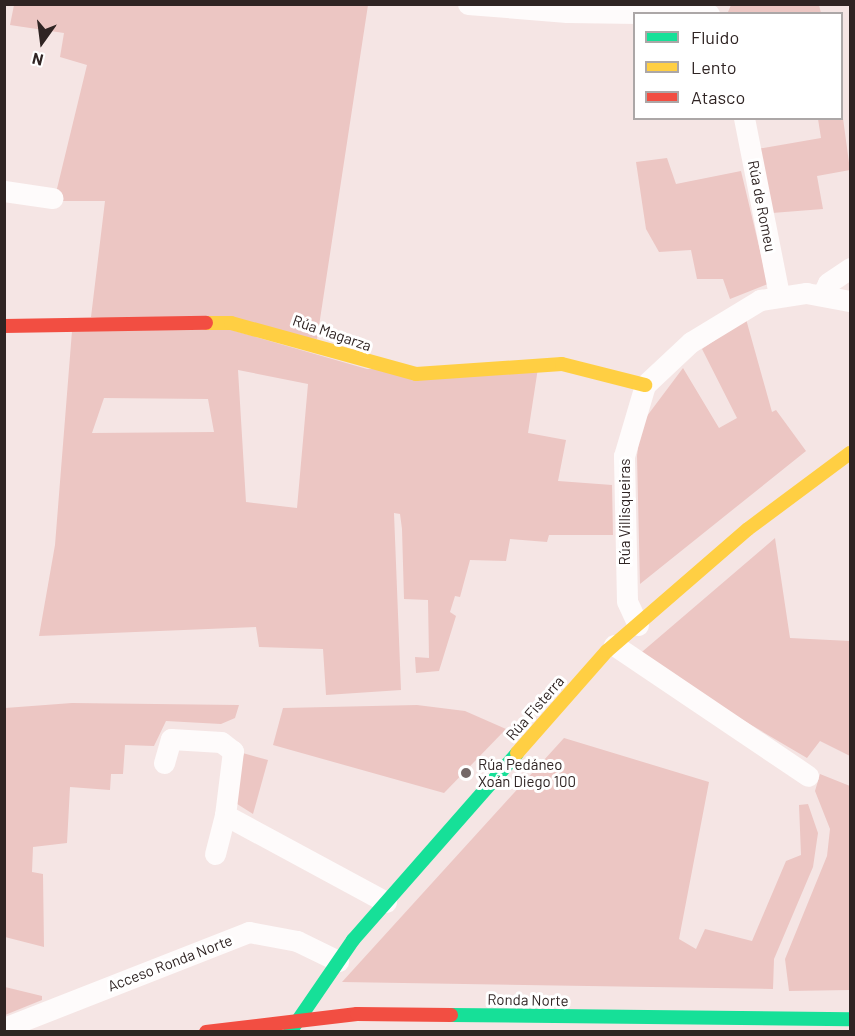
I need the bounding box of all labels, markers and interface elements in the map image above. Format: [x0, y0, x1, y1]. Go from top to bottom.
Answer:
north arrow [12, 12, 72, 72]
legend [633, 12, 843, 120]
text: Fluido [691, 26, 739, 48]
text: N [30, 49, 45, 70]
text: Lento [691, 56, 737, 78]
text: Atasco [691, 86, 745, 108]
street label: Rúa de Romeu [744, 159, 780, 253]
street label: Rúa Magarza [290, 311, 374, 355]
street label: Rúa Villisqueiras [616, 459, 634, 565]
street label: Rúa Fisterra [502, 672, 568, 744]
place label: Rúa Pedáneo Xoán Diego 100 [478, 755, 576, 790]
marker: Rúa Pedáneo Xoán Diego 100 [459, 766, 473, 780]
street label: Acceso Ronda Norte [105, 931, 235, 995]
street label: Ronda Norte [487, 990, 569, 1010]

